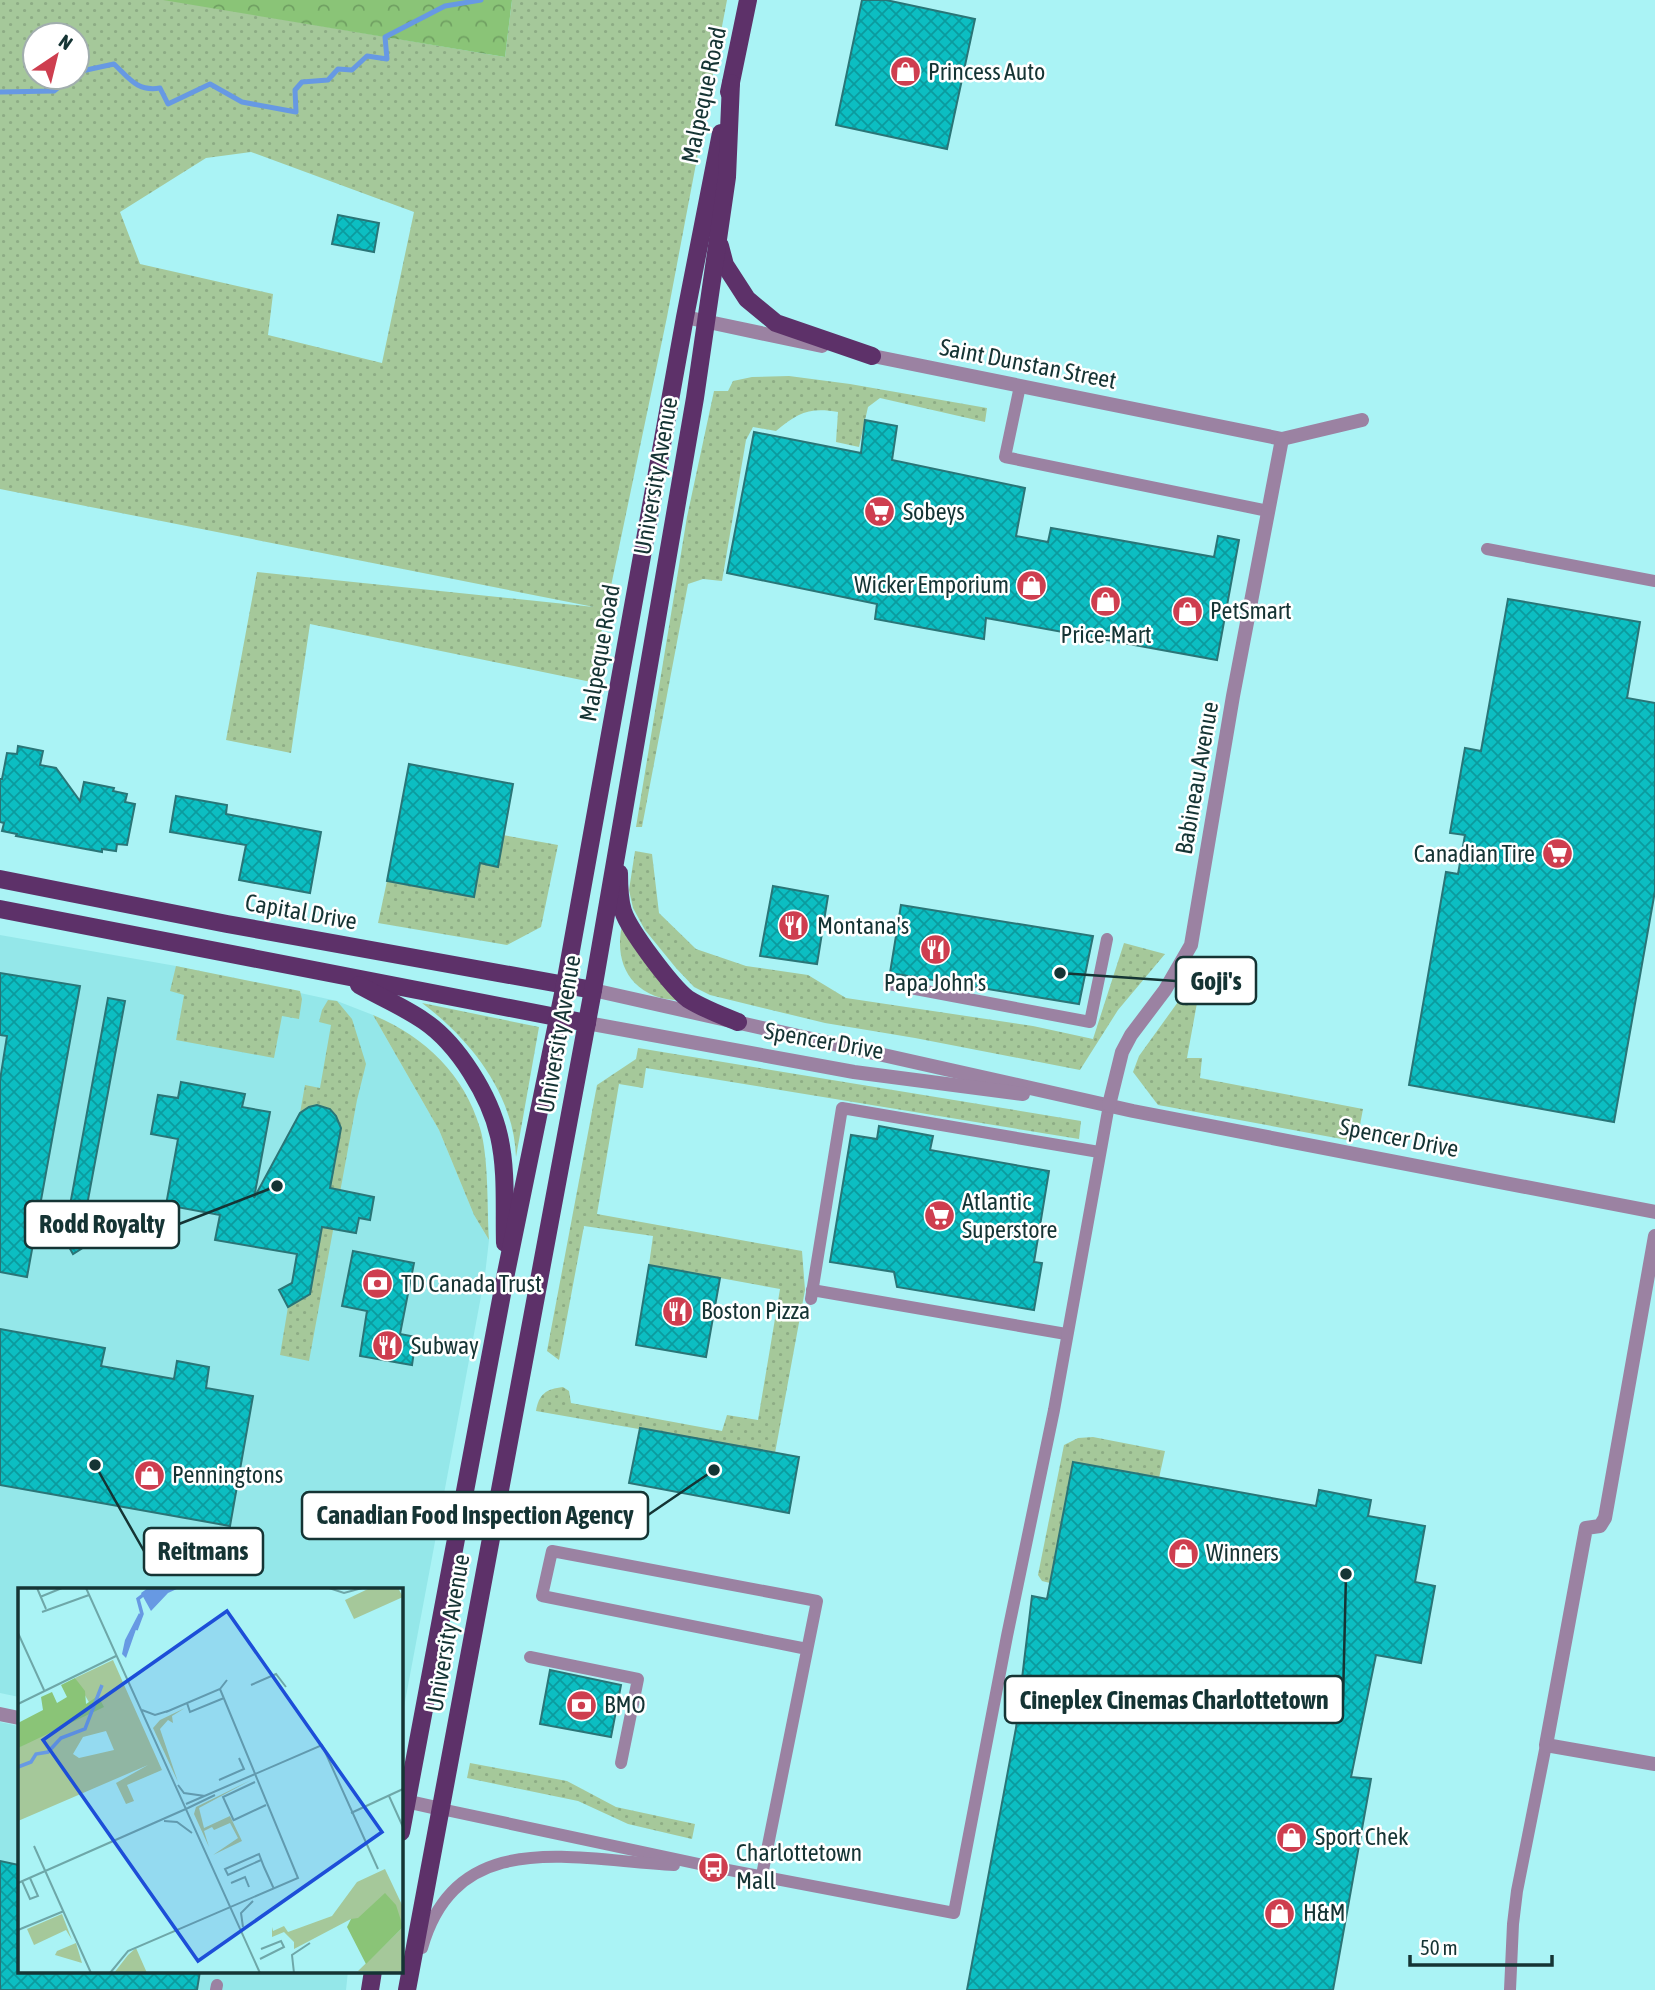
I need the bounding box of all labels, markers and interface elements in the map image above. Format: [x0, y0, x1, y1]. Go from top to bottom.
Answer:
north arrow [21, 21, 91, 91]
street label: Malpeque Road [676, 24, 731, 166]
text: N [55, 30, 77, 54]
shop icon: Princess Auto [888, 55, 922, 89]
place label: Princess Auto [928, 58, 1045, 85]
street label: Saint Dunstan Street [937, 333, 1119, 394]
street label: University Avenue [628, 395, 683, 557]
supermarket icon: Sobeys [863, 495, 897, 529]
place label: Sobeys [903, 498, 965, 525]
shop icon: Wicker Emporium [1015, 568, 1049, 602]
place label: Wicker Emporium [854, 571, 1009, 598]
street label: Malpeque Road [574, 582, 625, 724]
shop icon: Price-Mart [1089, 584, 1123, 618]
shop icon: PetSmart [1170, 594, 1204, 628]
place label: PetSmart [1210, 597, 1292, 624]
place label: Price-Mart [1060, 621, 1152, 648]
street label: Babineau Avenue [1170, 700, 1223, 856]
supermarket icon: Canadian Tire [1541, 837, 1575, 871]
place label: Canadian Tire [1414, 840, 1535, 867]
street label: Capital Drive [243, 888, 359, 935]
restaurant icon: Montana's [777, 909, 811, 943]
place label: Montana's [817, 912, 909, 939]
restaurant icon: Papa John's [918, 932, 952, 966]
street label: University Avenue [531, 953, 586, 1115]
callout: Goji's [1176, 957, 1256, 1004]
text: Goji's [1190, 966, 1242, 996]
place label: Papa John's [884, 969, 986, 996]
street label: Spencer Drive [762, 1017, 886, 1064]
street label: Spencer Drive [1337, 1113, 1461, 1162]
place label: Atlantic Superstore [962, 1188, 1057, 1243]
supermarket icon: Atlantic Superstore [922, 1199, 956, 1233]
callout: Rodd Royalty [25, 1201, 179, 1248]
text: Rodd Royalty [39, 1209, 165, 1239]
bank icon: TD Canada Trust [361, 1267, 395, 1301]
place label: TD Canada Trust [401, 1270, 542, 1297]
restaurant icon: Boston Pizza [661, 1294, 695, 1328]
place label: Boston Pizza [701, 1297, 810, 1324]
restaurant icon: Subway [371, 1329, 405, 1363]
place label: Subway [411, 1332, 479, 1359]
shop icon: Penningtons [132, 1458, 166, 1492]
place label: Penningtons [172, 1461, 283, 1488]
callout: Canadian Food Inspection Agency [302, 1492, 648, 1539]
text: Canadian Food Inspection Agency [316, 1500, 634, 1530]
callout: Reitmans [144, 1528, 263, 1575]
text: Reitmans [158, 1536, 248, 1566]
shop icon: Winners [1166, 1536, 1200, 1570]
place label: Winners [1206, 1539, 1279, 1566]
street label: University Avenue [420, 1552, 475, 1714]
inset map [18, 1588, 402, 1972]
callout: Cineplex Cinemas Charlottetown [1005, 1676, 1343, 1723]
text: Cineplex Cinemas Charlottetown [1019, 1685, 1329, 1715]
bank icon: BMO [564, 1688, 598, 1722]
place label: BMO [604, 1691, 645, 1718]
shop icon: Sport Chek [1275, 1820, 1309, 1854]
place label: Sport Chek [1315, 1823, 1409, 1850]
place label: Charlottetown Mall [736, 1839, 862, 1894]
bus stop icon: Charlottetown Mall [696, 1850, 730, 1884]
shop icon: H&M [1263, 1896, 1297, 1930]
place label: H&M [1303, 1899, 1346, 1926]
scale bar [1410, 1924, 1552, 1968]
text: 50 m [1420, 1935, 1458, 1959]

